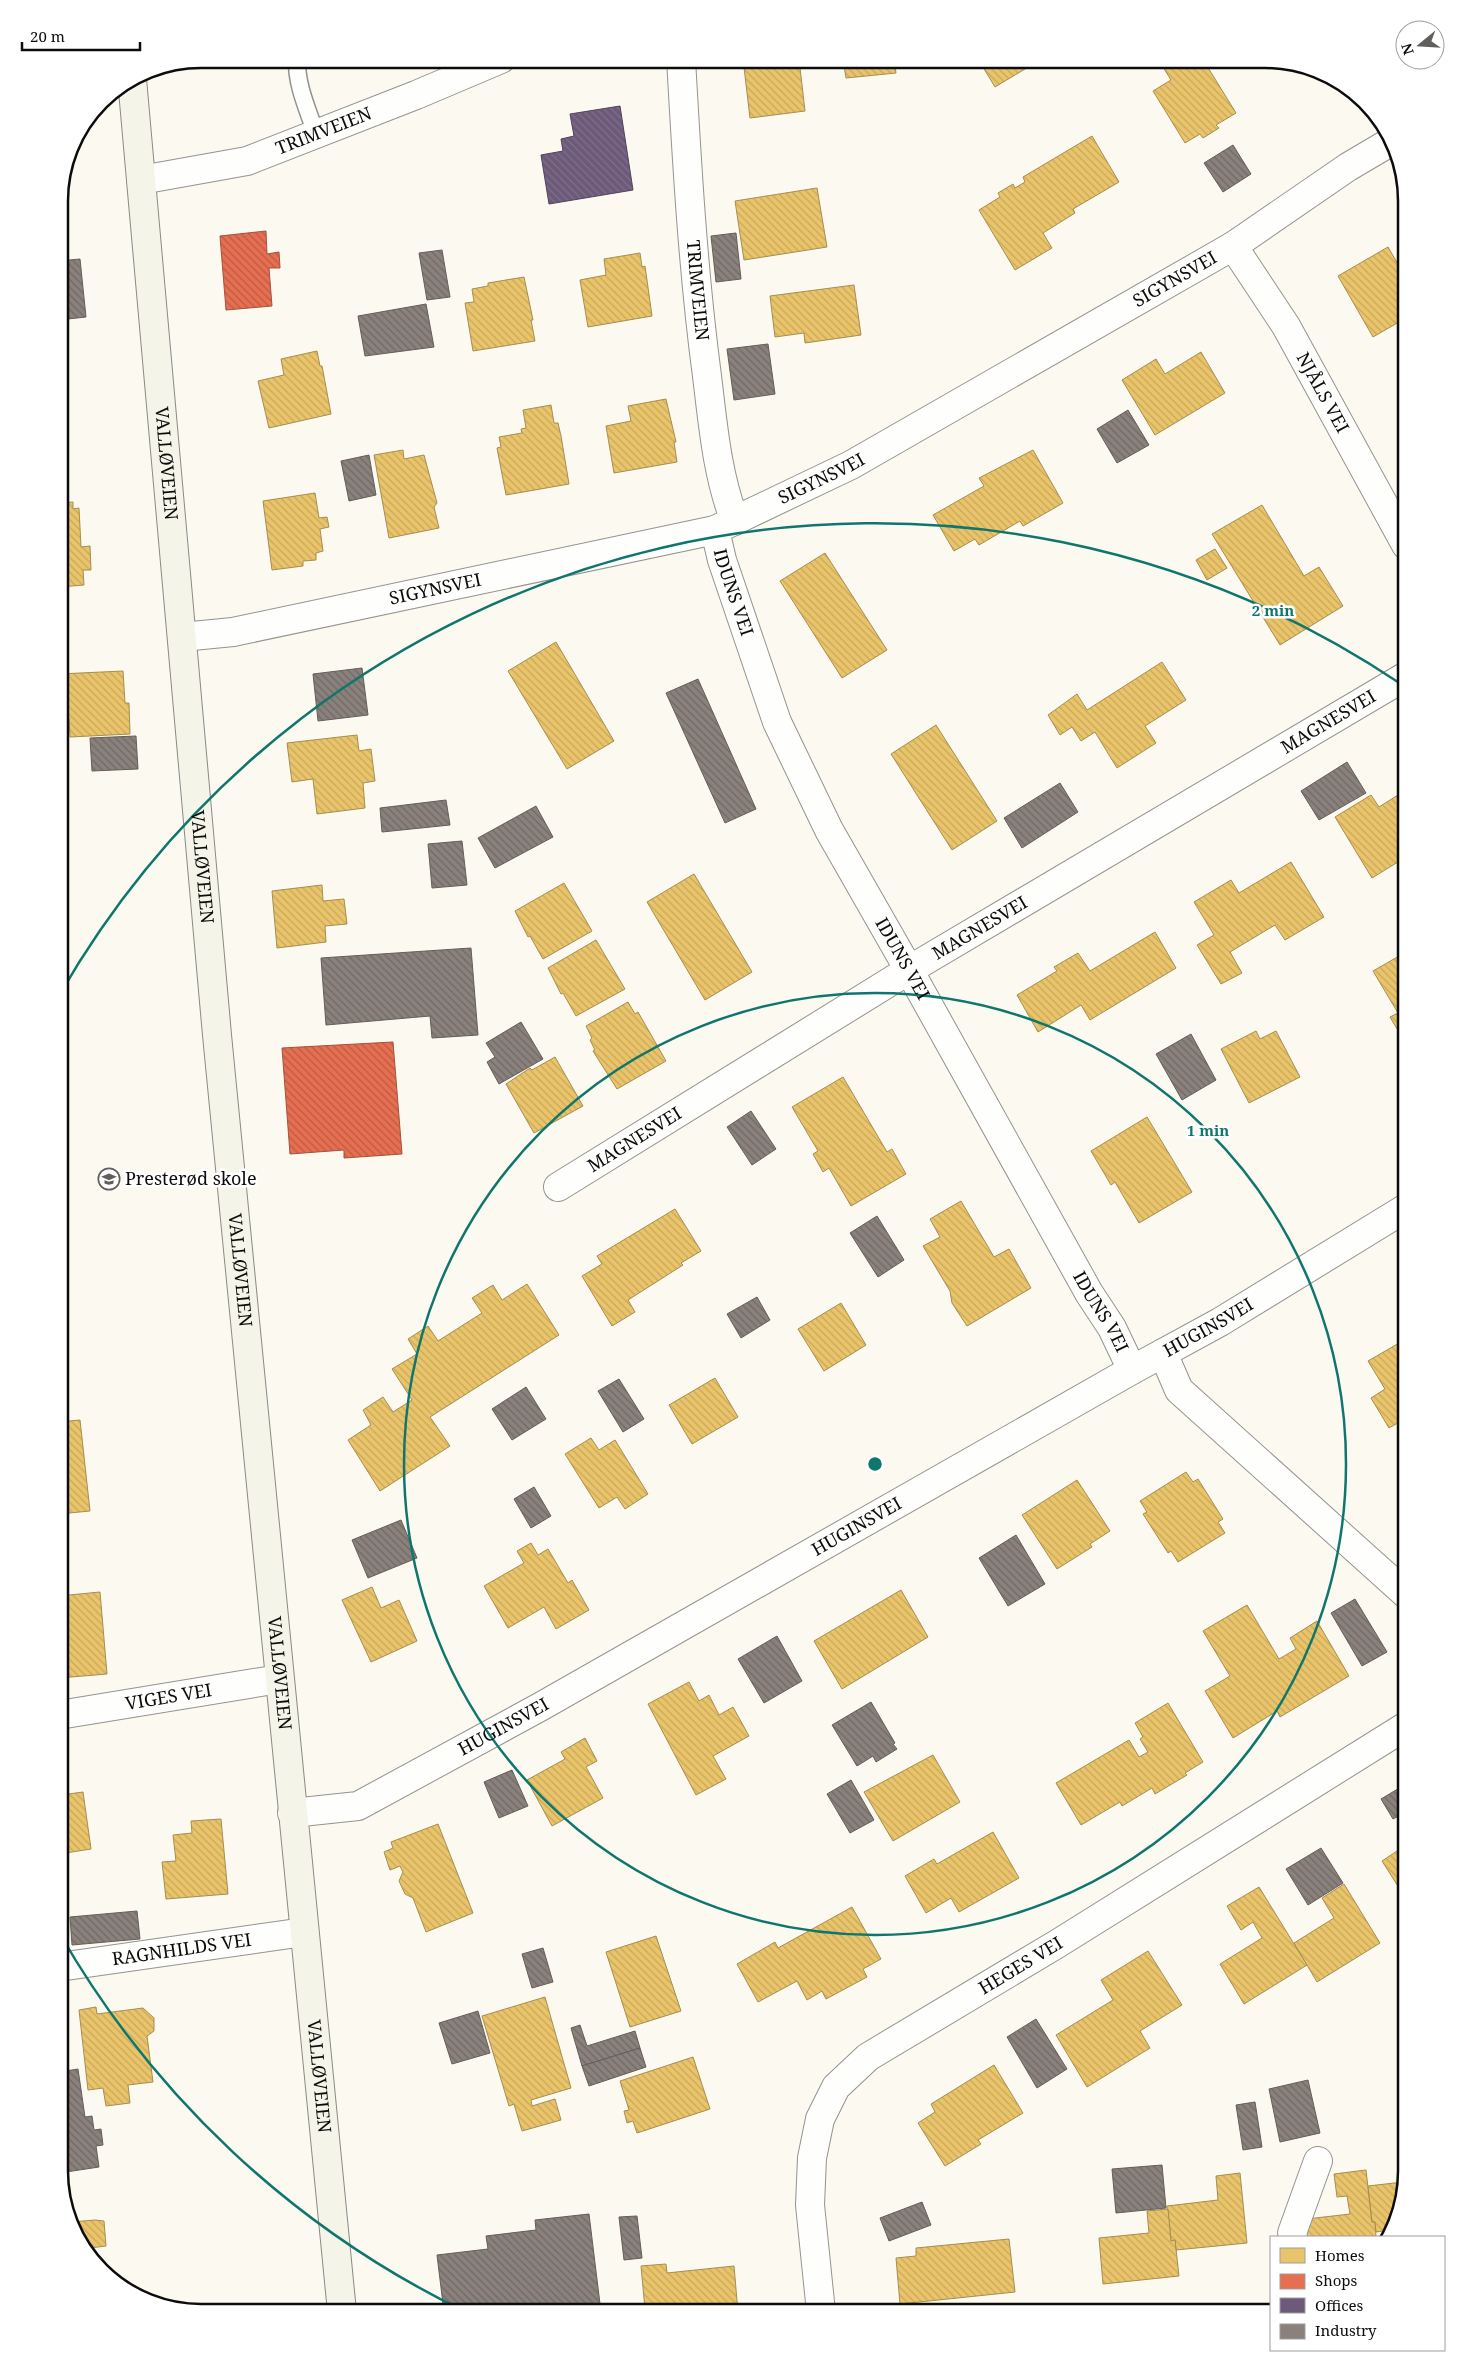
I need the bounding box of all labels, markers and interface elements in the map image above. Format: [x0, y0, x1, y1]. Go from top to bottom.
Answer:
scale bar [22, 20, 140, 52]
north arrow [1395, 20, 1445, 70]
text: 20 m [30, 26, 65, 46]
text: N [1396, 41, 1418, 57]
street label: TRIMVEIEN [272, 100, 375, 160]
street label: TRIMVEIEN [682, 239, 716, 342]
street label: SIGYNSVEI [1128, 245, 1221, 312]
street label: NJÅLS VEI [1292, 348, 1355, 437]
street label: VALLØVEIEN [150, 406, 184, 521]
street label: SIGYNSVEI [774, 447, 869, 509]
street label: IDUNS VEI [709, 546, 760, 639]
street label: SIGYNSVEI [387, 567, 483, 610]
text: 2 min [1252, 600, 1294, 620]
street label: MAGNESVEI [1276, 684, 1380, 758]
street label: VALLØVEIEN [186, 809, 220, 925]
street label: MAGNESVEI [927, 890, 1031, 965]
street label: IDUNS VEI [870, 913, 936, 1004]
street label: MAGNESVEI [582, 1101, 686, 1177]
text: 1 min [1187, 1120, 1229, 1140]
place label: Presterød skole [125, 1166, 257, 1190]
school or university icon: Presterød skole [97, 1167, 121, 1191]
street label: VALLØVEIEN [224, 1212, 259, 1328]
street label: IDUNS VEI [1068, 1266, 1135, 1356]
street label: HUGINSVEI [1159, 1292, 1257, 1362]
centre of rings [866, 1455, 884, 1473]
street label: HUGINSVEI [807, 1491, 906, 1561]
street label: VALLØVEIEN [263, 1615, 298, 1731]
street label: VIGES VEI [123, 1677, 213, 1715]
street label: HUGINSVEI [453, 1692, 553, 1760]
street label: RAGNHILDS VEI [110, 1927, 253, 1970]
street label: HEGES VEI [974, 1930, 1067, 1999]
street label: VALLØVEIEN [302, 2018, 337, 2134]
legend [1270, 2236, 1445, 2351]
text: Homes [1315, 2245, 1365, 2265]
text: Shops [1315, 2270, 1358, 2290]
text: Offices [1315, 2295, 1364, 2315]
text: Industry [1315, 2320, 1377, 2340]

